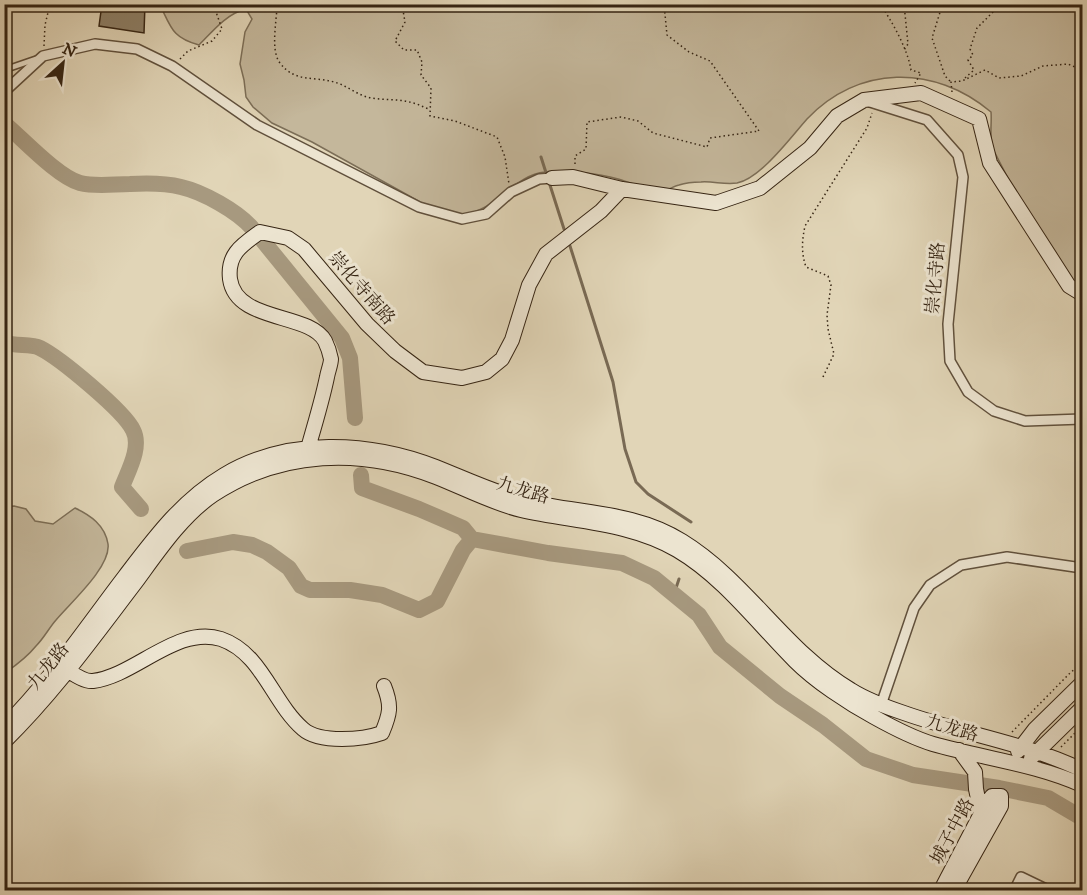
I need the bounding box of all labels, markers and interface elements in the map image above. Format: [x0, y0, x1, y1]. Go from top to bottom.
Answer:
north arrow [33, 33, 93, 93]
text: N [59, 39, 80, 62]
street label: 崇化寺路 [922, 241, 950, 315]
street label: 崇化寺南路 [323, 247, 399, 330]
street label: 九龙路 [494, 473, 552, 509]
street label: 九龙路 [23, 639, 74, 695]
street label: 九龙路 [923, 711, 981, 747]
street label: 城子中路 [926, 795, 979, 868]

